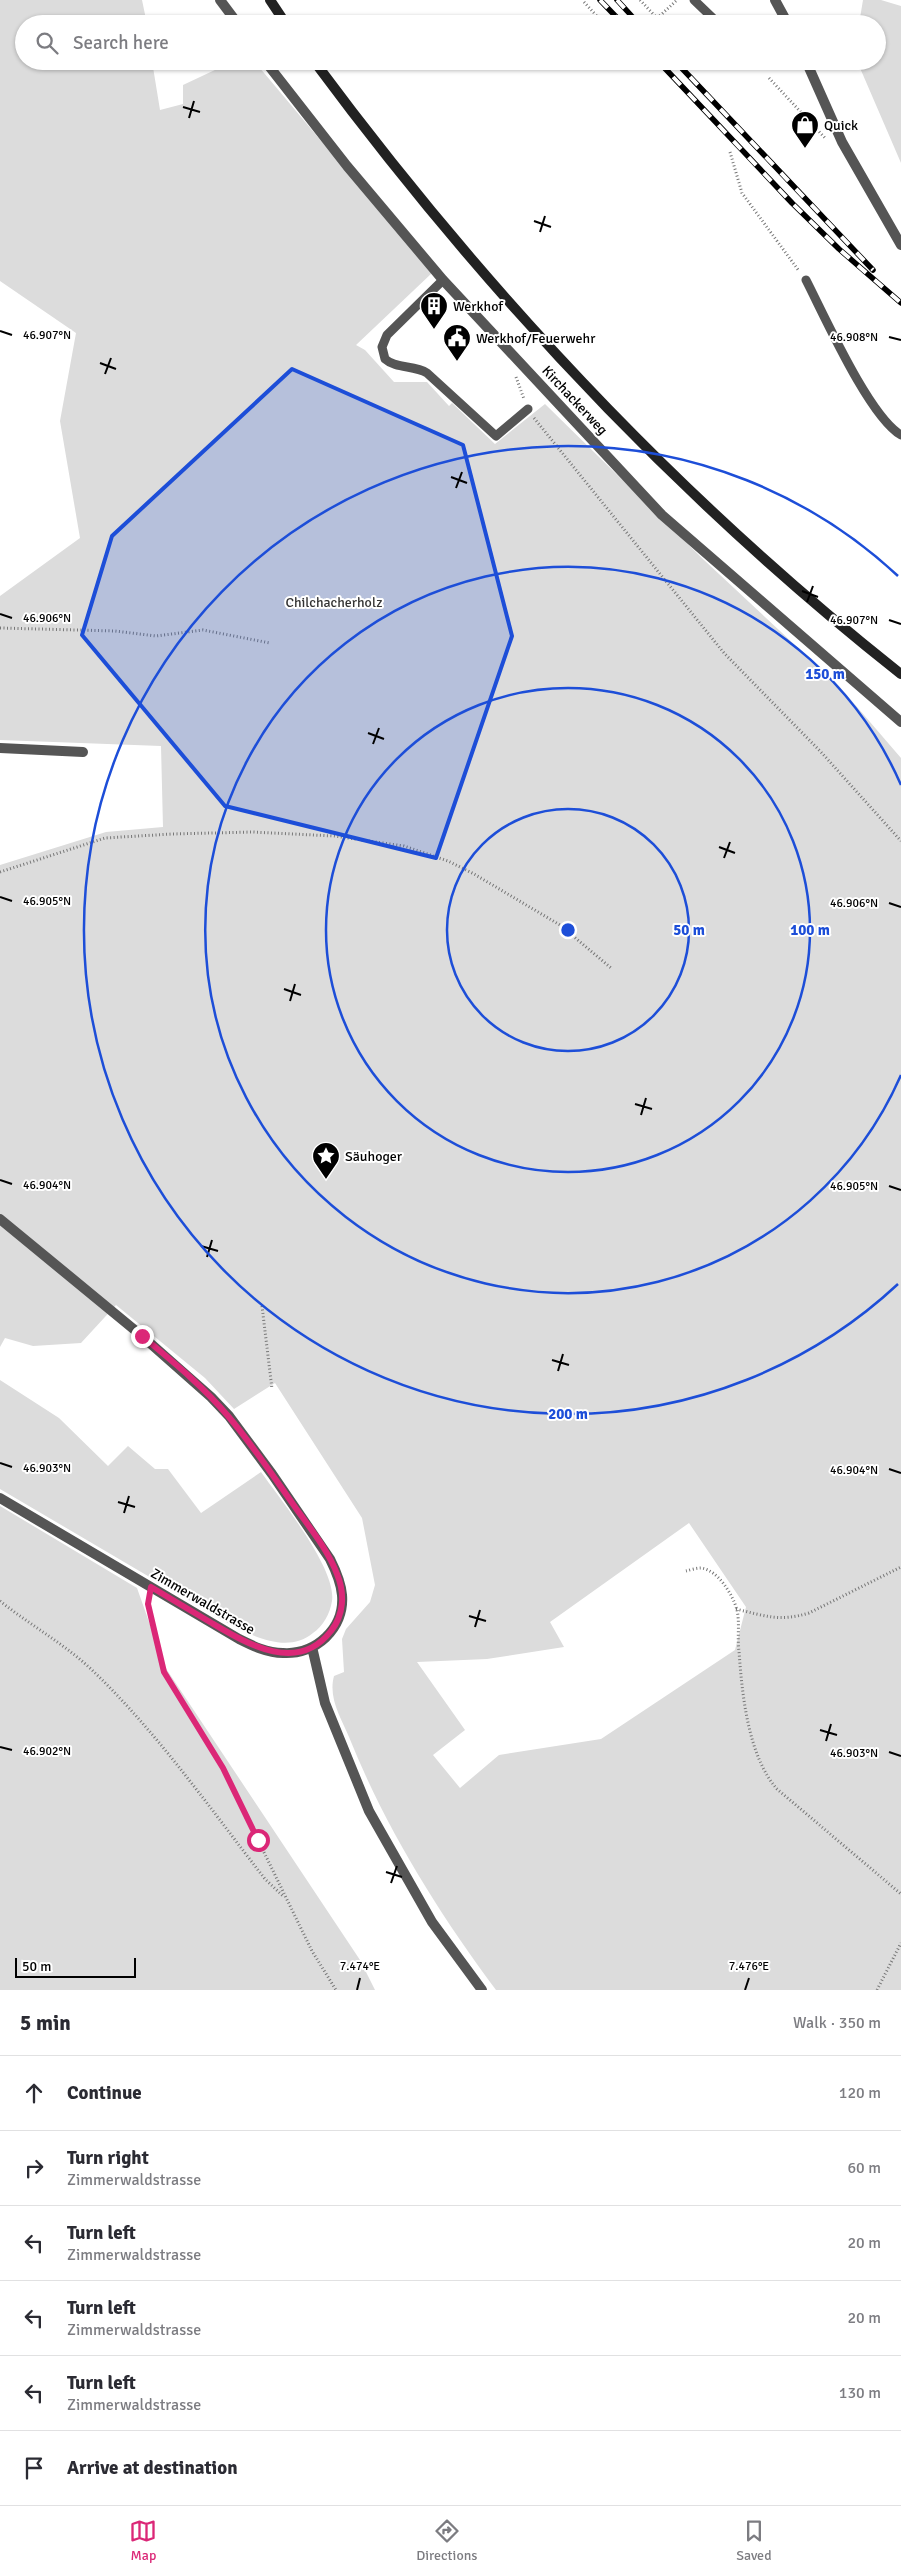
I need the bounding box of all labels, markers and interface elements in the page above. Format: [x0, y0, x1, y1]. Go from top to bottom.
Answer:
search box [15, 15, 886, 70]
icon: search [33, 29, 61, 57]
text: Search here [73, 31, 169, 55]
shop icon: Quick [790, 110, 820, 149]
place label: Quick [824, 117, 858, 134]
building icon: Werkhof [419, 291, 449, 330]
place label: Werkhof [453, 298, 504, 315]
public building icon: Werkhof/Feuerwehr [442, 323, 472, 362]
text: 46.907°N [23, 328, 71, 343]
place label: Werkhof/Feuerwehr [476, 330, 596, 347]
text: 46.908°N [830, 330, 878, 345]
street label: Kirchackerweg [538, 362, 611, 438]
park label: Chilchacherholz [286, 594, 383, 611]
text: 46.906°N [23, 611, 71, 626]
text: 46.907°N [830, 613, 878, 628]
text: 150 m [805, 665, 845, 683]
text: 46.905°N [23, 894, 71, 909]
text: 46.906°N [830, 896, 878, 911]
centre of rings [559, 921, 577, 939]
text: 50 m [673, 921, 705, 939]
text: 100 m [790, 921, 830, 939]
place icon: Säuhoger [311, 1141, 341, 1180]
place label: Säuhoger [345, 1148, 403, 1165]
text: 46.904°N [23, 1178, 71, 1193]
text: 46.905°N [830, 1179, 878, 1194]
route end [131, 1325, 154, 1348]
text: 200 m [548, 1405, 588, 1423]
text: 46.903°N [23, 1461, 71, 1476]
text: 46.904°N [830, 1463, 878, 1478]
street label: Zimmerwaldstrasse [148, 1565, 258, 1638]
text: 46.902°N [23, 1744, 71, 1759]
text: 46.903°N [830, 1746, 878, 1761]
route start [247, 1829, 270, 1852]
scale bar [15, 1955, 136, 1978]
text: 50 m [22, 1958, 51, 1975]
text: 7.474°E [340, 1959, 380, 1974]
text: 7.476°E [729, 1959, 769, 1974]
text: 5 min [20, 2010, 71, 2036]
text: Walk · 350 m [793, 2013, 881, 2033]
icon: ahead [20, 2079, 48, 2107]
text: Continue [67, 2081, 142, 2105]
text: 120 m [839, 2083, 881, 2103]
text: Turn right [67, 2146, 149, 2170]
icon: right [20, 2154, 48, 2182]
text: 60 m [847, 2158, 881, 2178]
text: Zimmerwaldstrasse [67, 2170, 201, 2190]
text: Turn left [67, 2221, 136, 2245]
icon: left [20, 2229, 48, 2257]
text: 20 m [847, 2233, 881, 2253]
text: Zimmerwaldstrasse [67, 2245, 201, 2265]
text: Turn left [67, 2296, 136, 2320]
icon: left [20, 2304, 48, 2332]
text: 20 m [847, 2308, 881, 2328]
text: Zimmerwaldstrasse [67, 2320, 201, 2340]
text: Turn left [67, 2371, 136, 2395]
icon: left [20, 2379, 48, 2407]
text: 130 m [839, 2383, 881, 2403]
text: Zimmerwaldstrasse [67, 2395, 201, 2415]
icon: arrive [20, 2454, 48, 2482]
text: Arrive at destination [67, 2456, 238, 2480]
tab: Map [129, 2517, 157, 2564]
tab: Directions [416, 2517, 477, 2564]
tab: Saved [736, 2517, 772, 2564]

